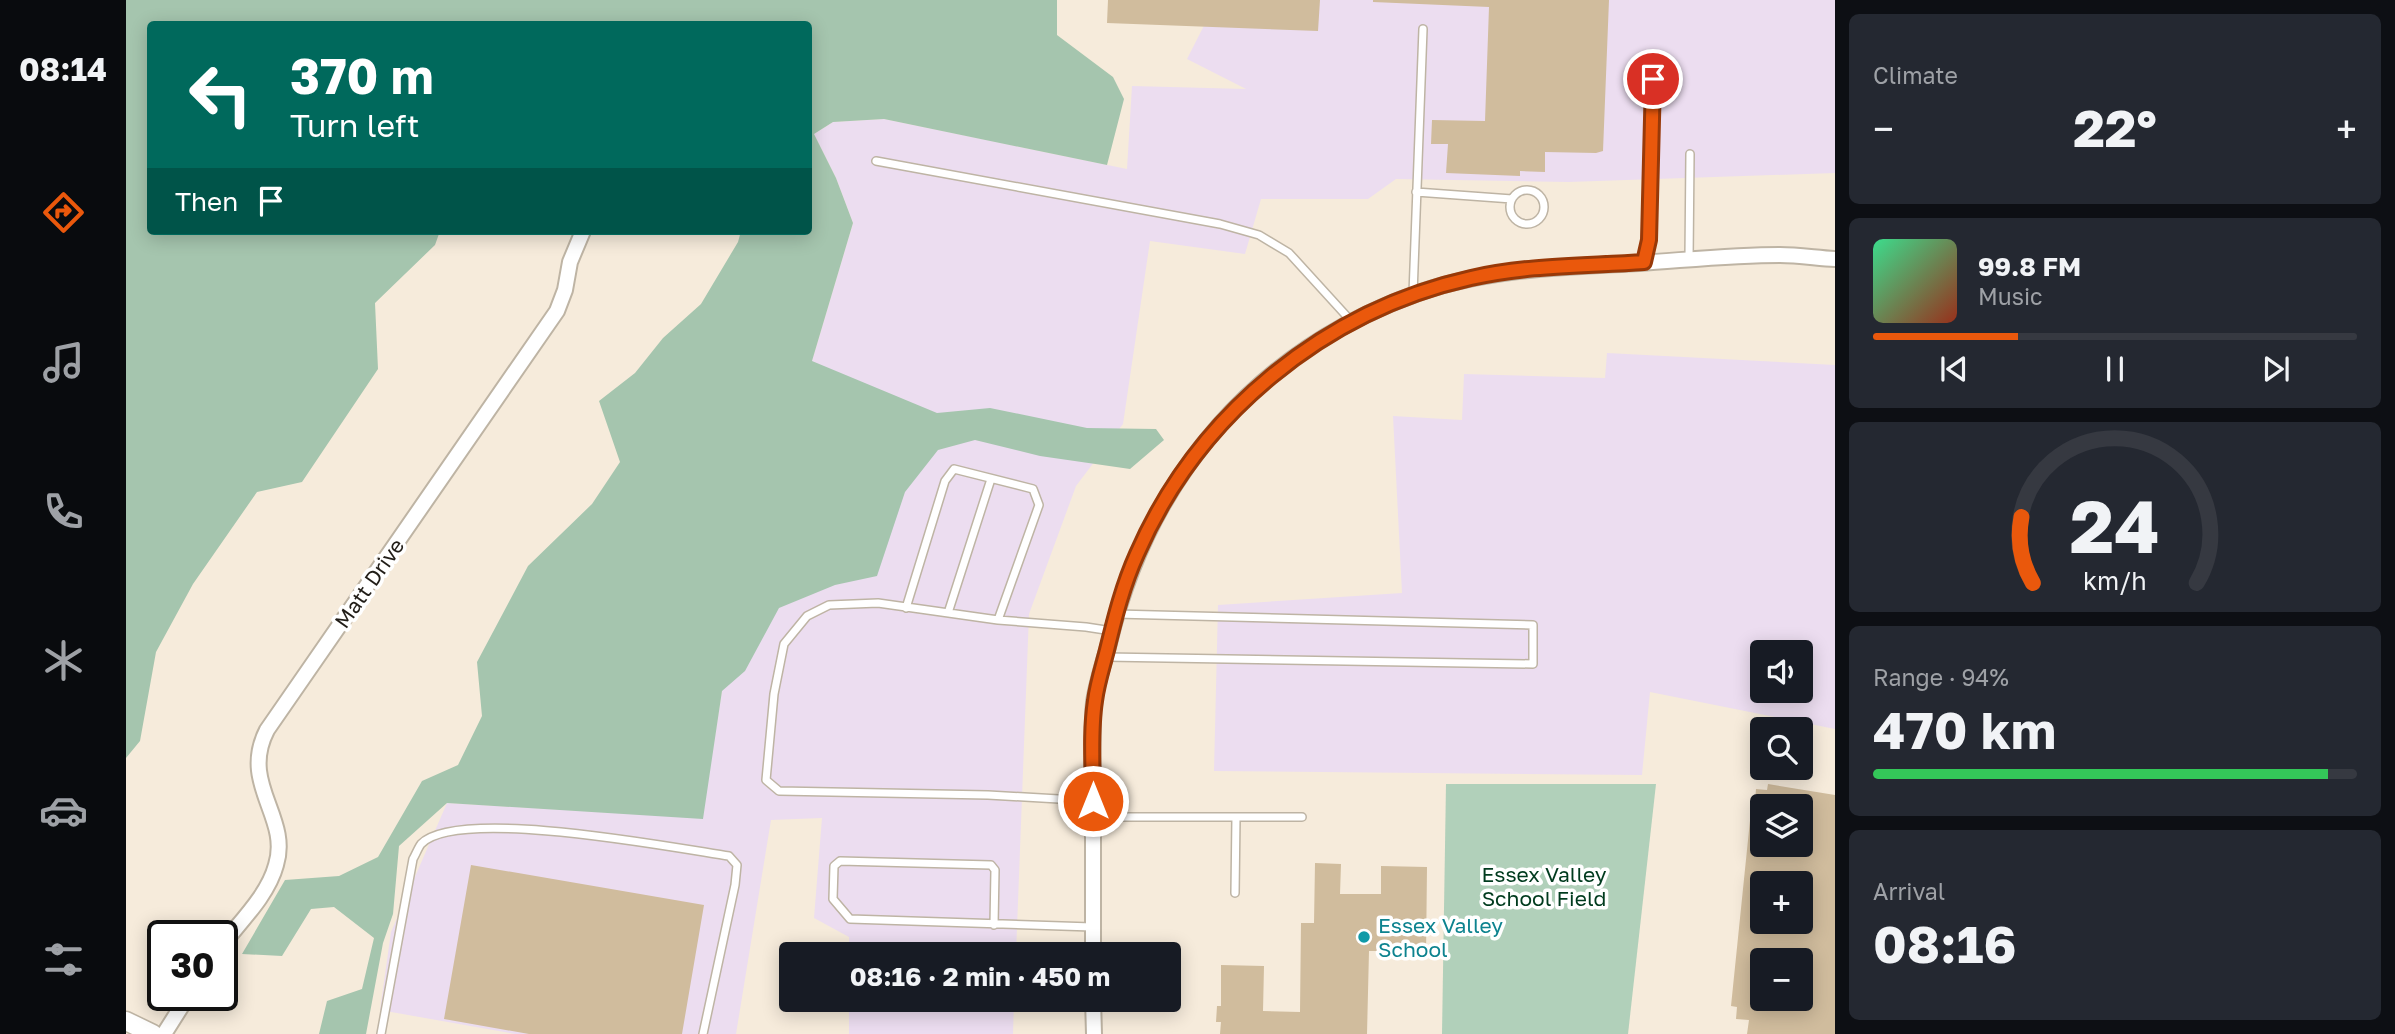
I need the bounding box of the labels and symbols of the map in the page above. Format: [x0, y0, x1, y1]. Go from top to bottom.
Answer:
pin [1623, 49, 1683, 109]
street label: Matt Drive [329, 533, 409, 633]
position arrow [1056, 764, 1130, 838]
park label: Essex Valley School Field [1481, 861, 1607, 911]
place label: Essex Valley School [1378, 912, 1503, 962]
speed limit sign: 30 [147, 920, 238, 1011]
marker: Essex Valley School [1356, 929, 1372, 945]

